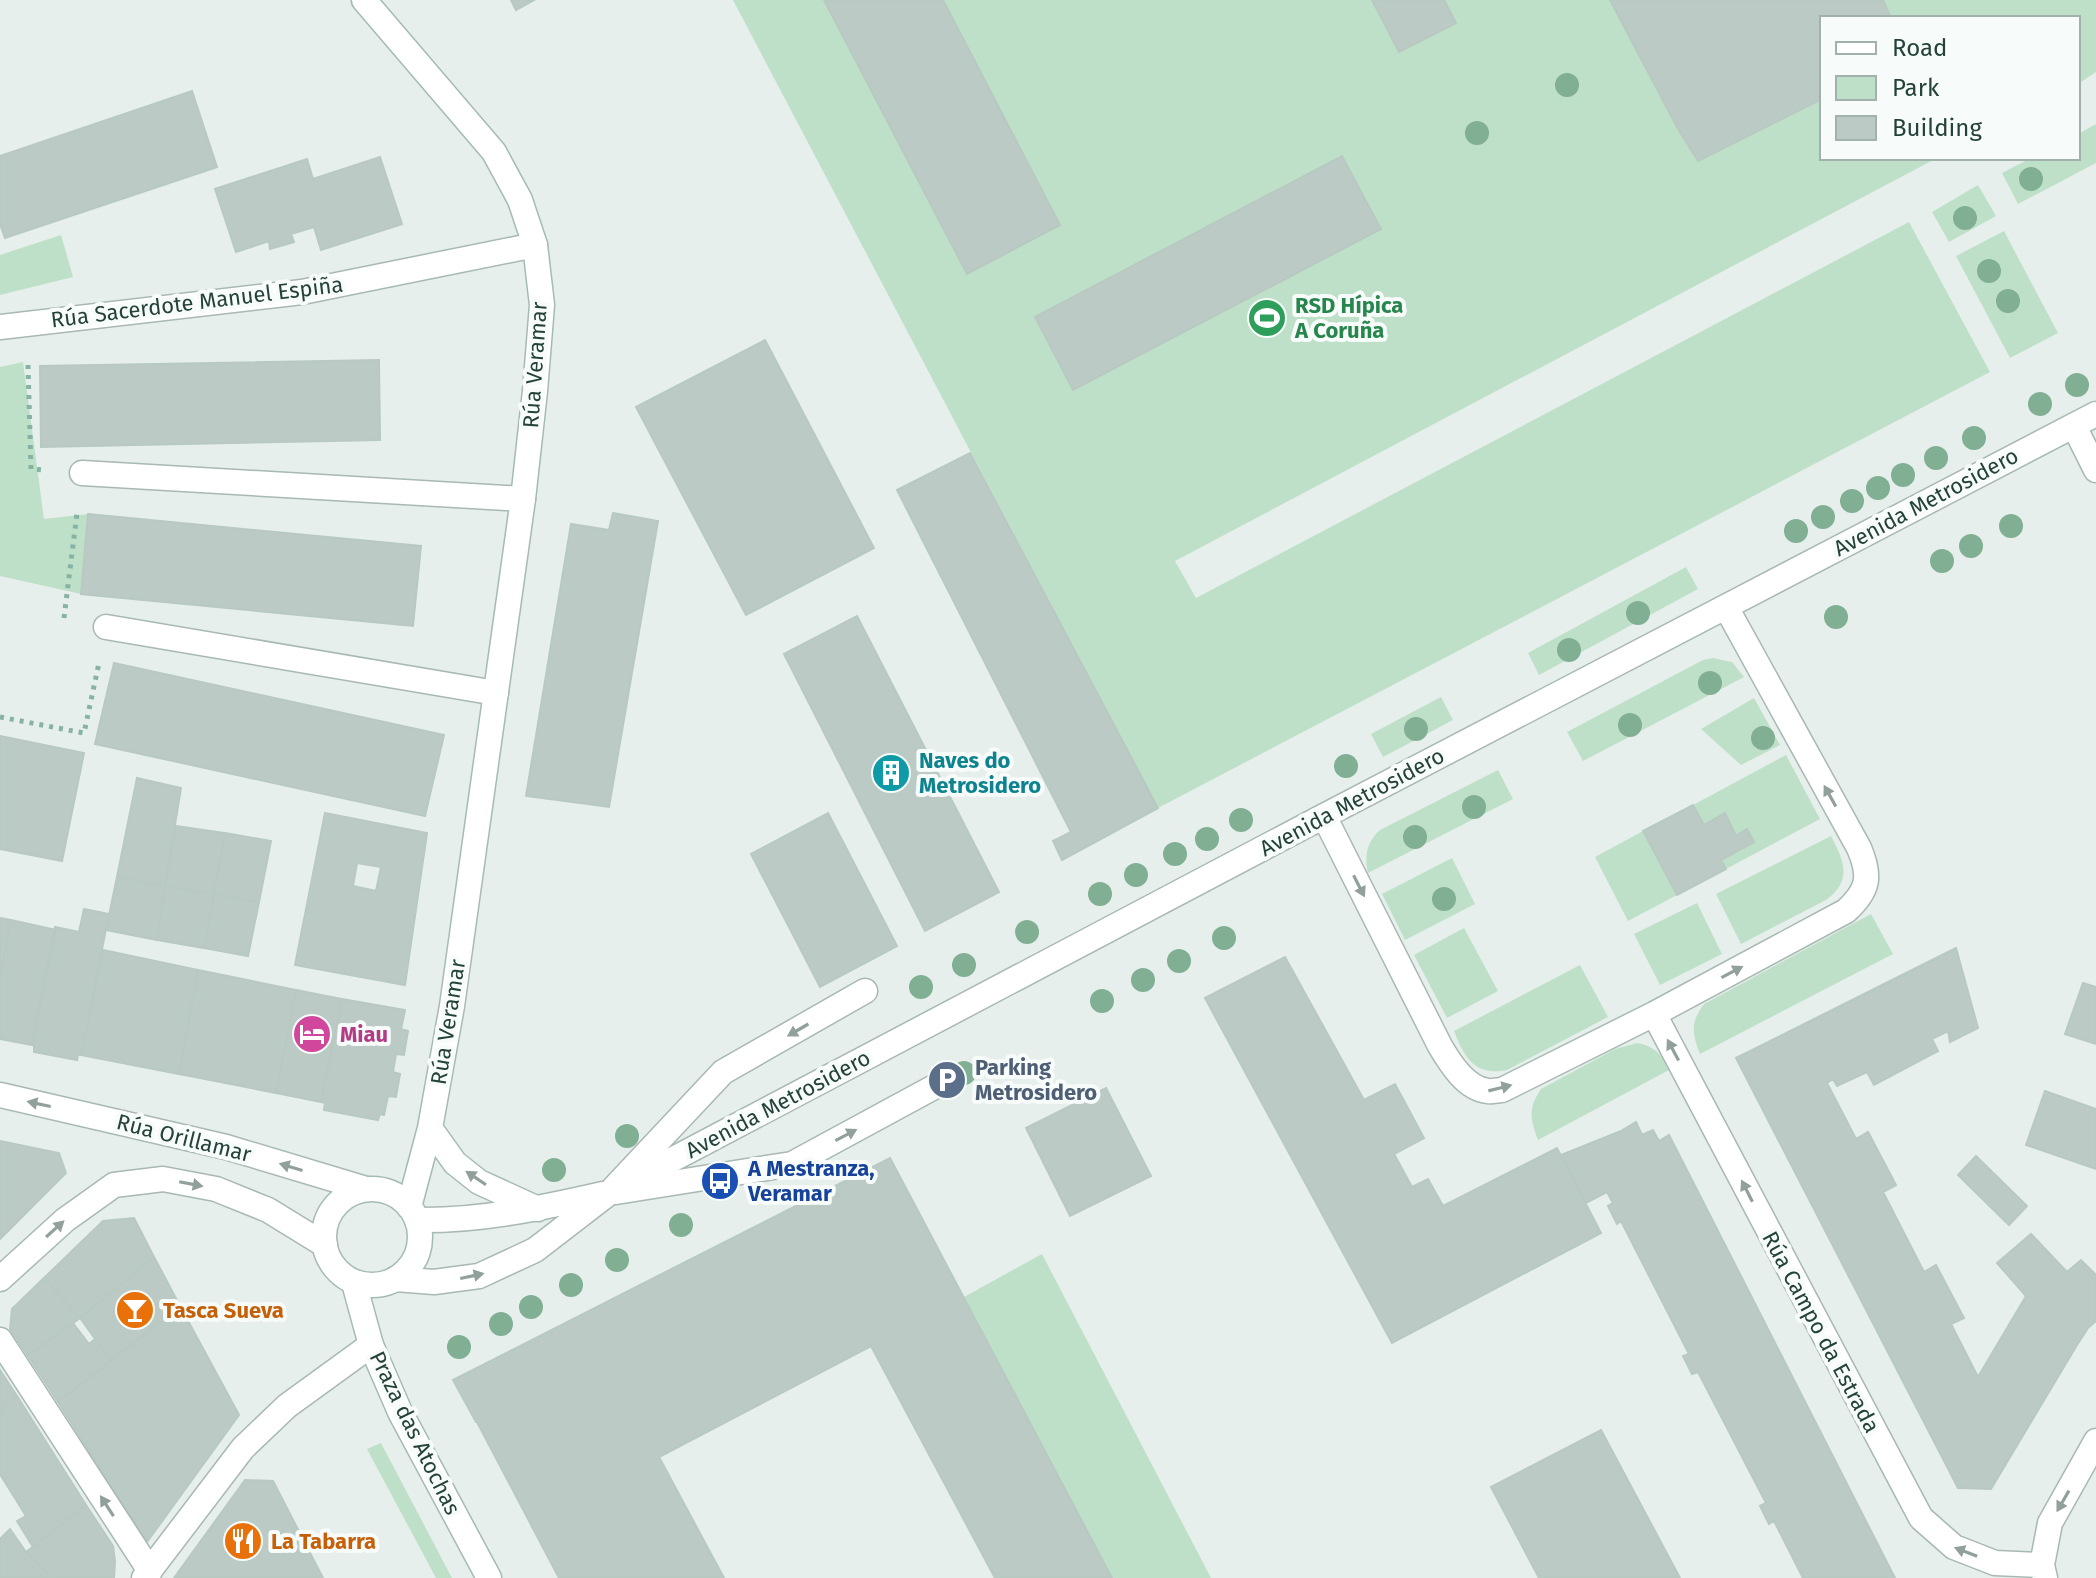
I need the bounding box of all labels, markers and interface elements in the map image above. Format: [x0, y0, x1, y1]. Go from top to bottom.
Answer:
legend [1820, 16, 2080, 160]
text: Road [1892, 34, 1947, 62]
text: Park [1892, 74, 1940, 102]
text: Building [1892, 114, 1982, 142]
street label: Rúa Sacerdote Manuel Espiña [49, 271, 345, 333]
place label: RSD Hípica A Coruña [1294, 292, 1403, 344]
sports icon: RSD Hípica A Coruña [1246, 297, 1288, 339]
street label: Rúa Veramar [517, 300, 553, 429]
street label: Avenida Metrosidero [1829, 442, 2023, 562]
street label: Avenida Metrosidero [1255, 742, 1449, 862]
place label: Naves do Metrosidero [919, 747, 1041, 799]
building icon: Naves do Metrosidero [870, 752, 912, 794]
one-way arrow [1823, 785, 1837, 808]
one-way arrow [1352, 874, 1366, 897]
street label: Rúa Veramar [425, 957, 471, 1087]
one-way arrow [1721, 965, 1743, 979]
hotel icon: Miau [291, 1013, 333, 1055]
place label: Miau [340, 1021, 388, 1048]
one-way arrow [786, 1023, 809, 1037]
one-way arrow [1667, 1039, 1681, 1061]
street label: Avenida Metrosidero [681, 1044, 875, 1164]
place label: Parking Metrosidero [975, 1054, 1097, 1106]
parking icon: Parking Metrosidero [926, 1059, 968, 1101]
one-way arrow [1487, 1081, 1512, 1094]
one-way arrow [27, 1097, 52, 1110]
street label: Rúa Orillamar [114, 1108, 255, 1168]
one-way arrow [834, 1128, 857, 1141]
place label: A Mestranza, Veramar [747, 1155, 875, 1207]
one-way arrow [279, 1160, 303, 1173]
bus stop icon: A Mestranza, Veramar [699, 1160, 741, 1202]
one-way arrow [466, 1171, 487, 1186]
one-way arrow [179, 1178, 204, 1191]
one-way arrow [1740, 1179, 1753, 1202]
one-way arrow [44, 1221, 64, 1238]
street label: Rúa Campo da Estrada [1756, 1227, 1886, 1437]
one-way arrow [460, 1269, 485, 1282]
bar icon: Tasca Sueva [114, 1289, 156, 1331]
place label: Tasca Sueva [163, 1297, 284, 1324]
street label: Praza das Atochas [364, 1347, 466, 1519]
one-way arrow [2056, 1490, 2070, 1512]
one-way arrow [100, 1495, 115, 1516]
restaurant icon: La Tabarra [222, 1520, 264, 1562]
place label: La Tabarra [271, 1528, 376, 1555]
one-way arrow [1954, 1545, 1978, 1558]

